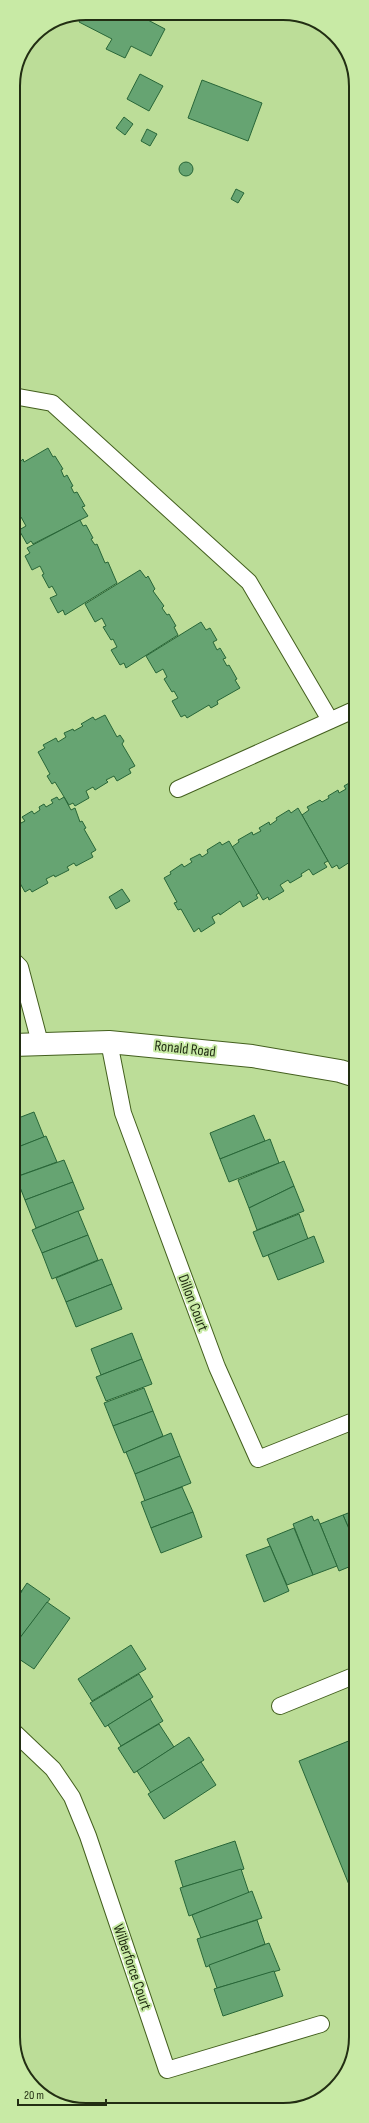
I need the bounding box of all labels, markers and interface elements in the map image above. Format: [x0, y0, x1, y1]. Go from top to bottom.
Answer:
street label: Ronald Road [153, 1036, 217, 1062]
street label: Dillon Court [173, 1272, 213, 1335]
street label: Wilberforce Court [108, 1922, 156, 2013]
scale bar [18, 2081, 106, 2107]
text: 20 m [24, 2088, 44, 2103]

